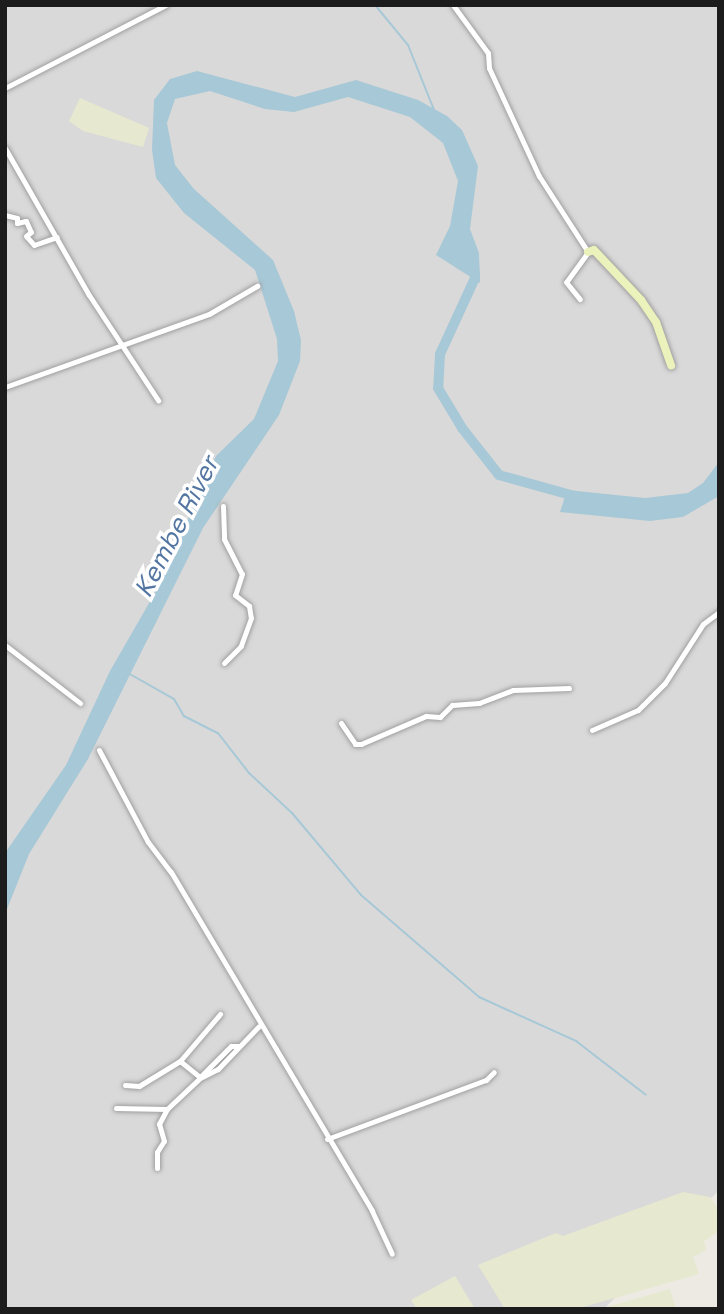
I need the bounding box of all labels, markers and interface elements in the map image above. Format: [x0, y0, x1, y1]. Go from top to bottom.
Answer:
water label: Kembe River [128, 452, 226, 602]

